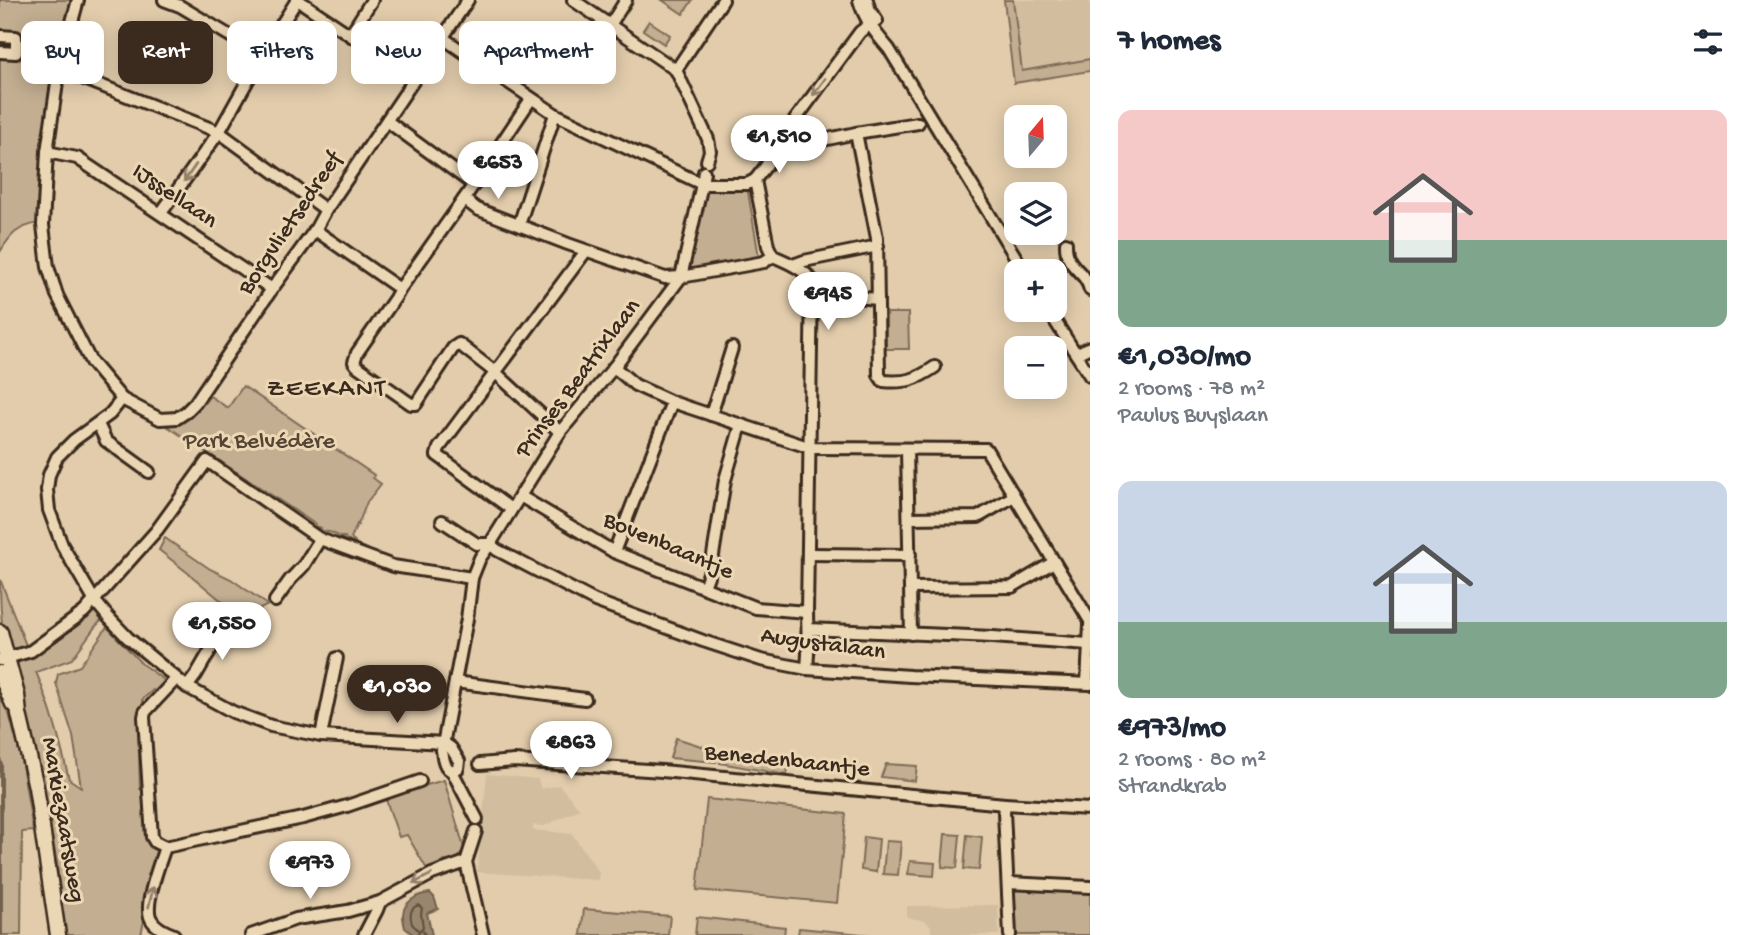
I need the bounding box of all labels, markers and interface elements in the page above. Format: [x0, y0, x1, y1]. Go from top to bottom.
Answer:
chip: Buy [21, 21, 104, 84]
chip: Rent [118, 21, 213, 84]
chip: Filters [227, 21, 337, 84]
chip: New [351, 21, 445, 84]
chip: Apartment [459, 21, 616, 84]
icon: filters [1689, 23, 1727, 61]
text: 7 homes [1118, 25, 1220, 60]
one-way arrow [812, 77, 827, 95]
north arrow [1004, 105, 1068, 168]
map controls [1004, 105, 1067, 399]
pin: €1,510 [722, 116, 836, 175]
text: €1,510 [747, 124, 811, 151]
pin: €653 [457, 142, 539, 201]
street label: Borgvlietsedreef [232, 146, 350, 302]
text: €653 [473, 150, 523, 177]
icon: home [1360, 155, 1486, 281]
street label: IJssellaan [126, 158, 223, 237]
one-way arrow [183, 163, 197, 182]
button: layers [1004, 182, 1067, 245]
button: + [1004, 259, 1067, 322]
pin: €945 [787, 272, 869, 332]
text: €945 [804, 281, 852, 308]
street label: Prinses Beatrixlaan [509, 293, 649, 465]
button: − [1004, 336, 1067, 399]
text: €1,030/mo [1118, 341, 1251, 376]
district label: ZEEKANT [267, 375, 387, 406]
text: 2 rooms · 78 m² [1118, 376, 1265, 403]
text: Paulus Buyslaan [1118, 403, 1268, 430]
park label: Park Belvédère [182, 428, 335, 457]
street label: Bovenbaantje [597, 506, 738, 588]
icon: home [1360, 526, 1486, 652]
pin: €1,550 [165, 602, 279, 662]
text: €1,550 [188, 611, 256, 638]
street label: Augustalaan [759, 622, 888, 668]
pin: €1,030 [340, 666, 454, 725]
text: €1,030 [363, 674, 431, 701]
text: €973/mo [1118, 712, 1226, 747]
pin: €863 [530, 722, 612, 781]
text: €863 [546, 730, 596, 757]
street label: Markiezaatsweg [33, 735, 91, 905]
street label: Benedenbaantje [702, 739, 872, 785]
text: 2 rooms · 80 m² [1118, 747, 1266, 774]
text: Strandkrab [1118, 774, 1227, 801]
pin: €973 [269, 842, 351, 901]
text: €973 [285, 850, 335, 877]
one-way arrow [412, 873, 432, 887]
one-way arrow [145, 886, 158, 909]

